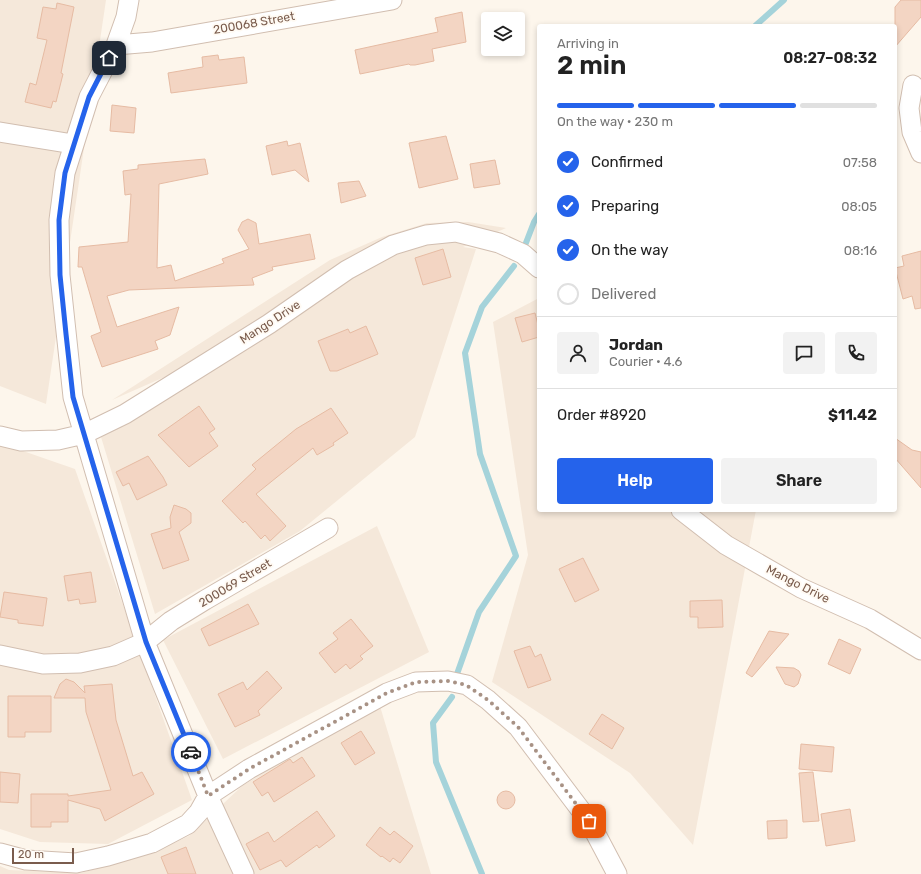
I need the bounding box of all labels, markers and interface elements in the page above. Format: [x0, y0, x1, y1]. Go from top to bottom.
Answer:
street label: 200068 Street [212, 9, 296, 37]
map controls [481, 12, 525, 56]
button: layers [481, 12, 525, 56]
text: Arriving in [557, 36, 619, 51]
pin [92, 41, 126, 75]
icon: home [98, 47, 120, 69]
text: 08:27–08:32 [783, 49, 877, 67]
text: 2 min [557, 50, 626, 81]
text: On the way · 230 m [557, 114, 673, 129]
icon: check [557, 151, 579, 173]
text: Confirmed [591, 153, 663, 171]
text: 07:58 [843, 155, 877, 170]
icon: check [557, 195, 579, 217]
text: Preparing [591, 197, 659, 215]
text: 08:05 [841, 199, 877, 214]
icon: check [557, 239, 579, 261]
text: On the way [591, 241, 669, 259]
text: 08:16 [844, 243, 877, 258]
text: Delivered [591, 285, 656, 303]
street label: Mango Drive [237, 297, 303, 347]
button: person [557, 332, 599, 374]
button: chat [783, 332, 825, 374]
button: phone [835, 332, 877, 374]
text: Jordan [609, 336, 663, 354]
text: Courier · 4.6 [609, 354, 682, 369]
text: Order #8920 [557, 406, 646, 424]
text: $11.42 [828, 406, 877, 424]
button: Help [557, 458, 713, 504]
button: Share [721, 458, 877, 504]
street label: 200069 Street [196, 556, 274, 610]
street label: Mango Drive [764, 562, 832, 606]
courier [171, 732, 211, 772]
icon: car [180, 741, 202, 763]
pin [572, 804, 606, 838]
icon: bag [578, 810, 600, 832]
scale bar [12, 846, 74, 865]
text: 20 m [18, 848, 44, 861]

